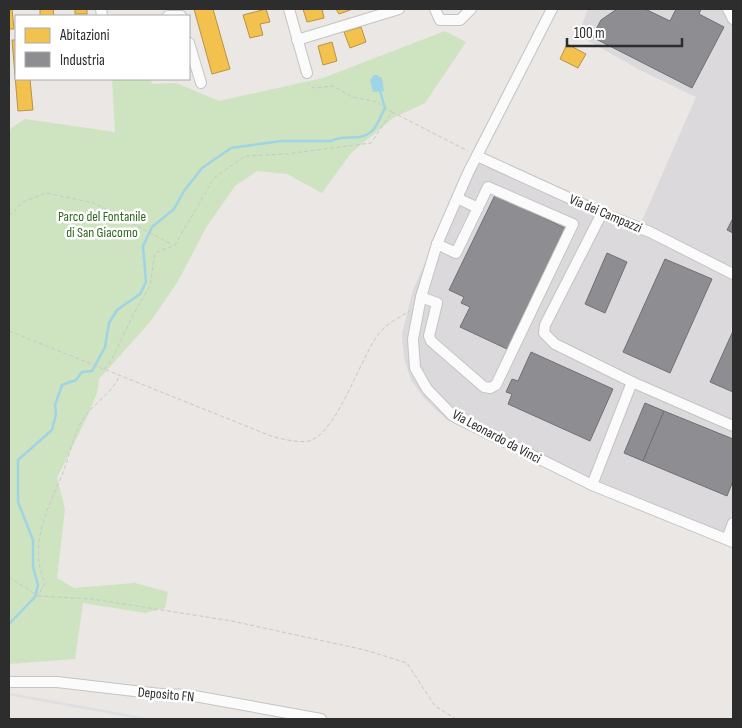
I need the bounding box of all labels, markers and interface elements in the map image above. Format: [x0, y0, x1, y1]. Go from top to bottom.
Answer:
legend [15, 15, 190, 80]
scale bar [567, 15, 682, 47]
text: 100 m [574, 24, 605, 43]
text: Abitazioni [59, 26, 110, 45]
text: Industria [60, 51, 105, 70]
street label: Via dei Campazzi [567, 190, 645, 236]
park label: Parco del Fontanile di San Giacomo [58, 208, 146, 241]
street label: Via Leonardo da Vinci [449, 406, 544, 467]
street label: Deposito FN [137, 684, 195, 705]

